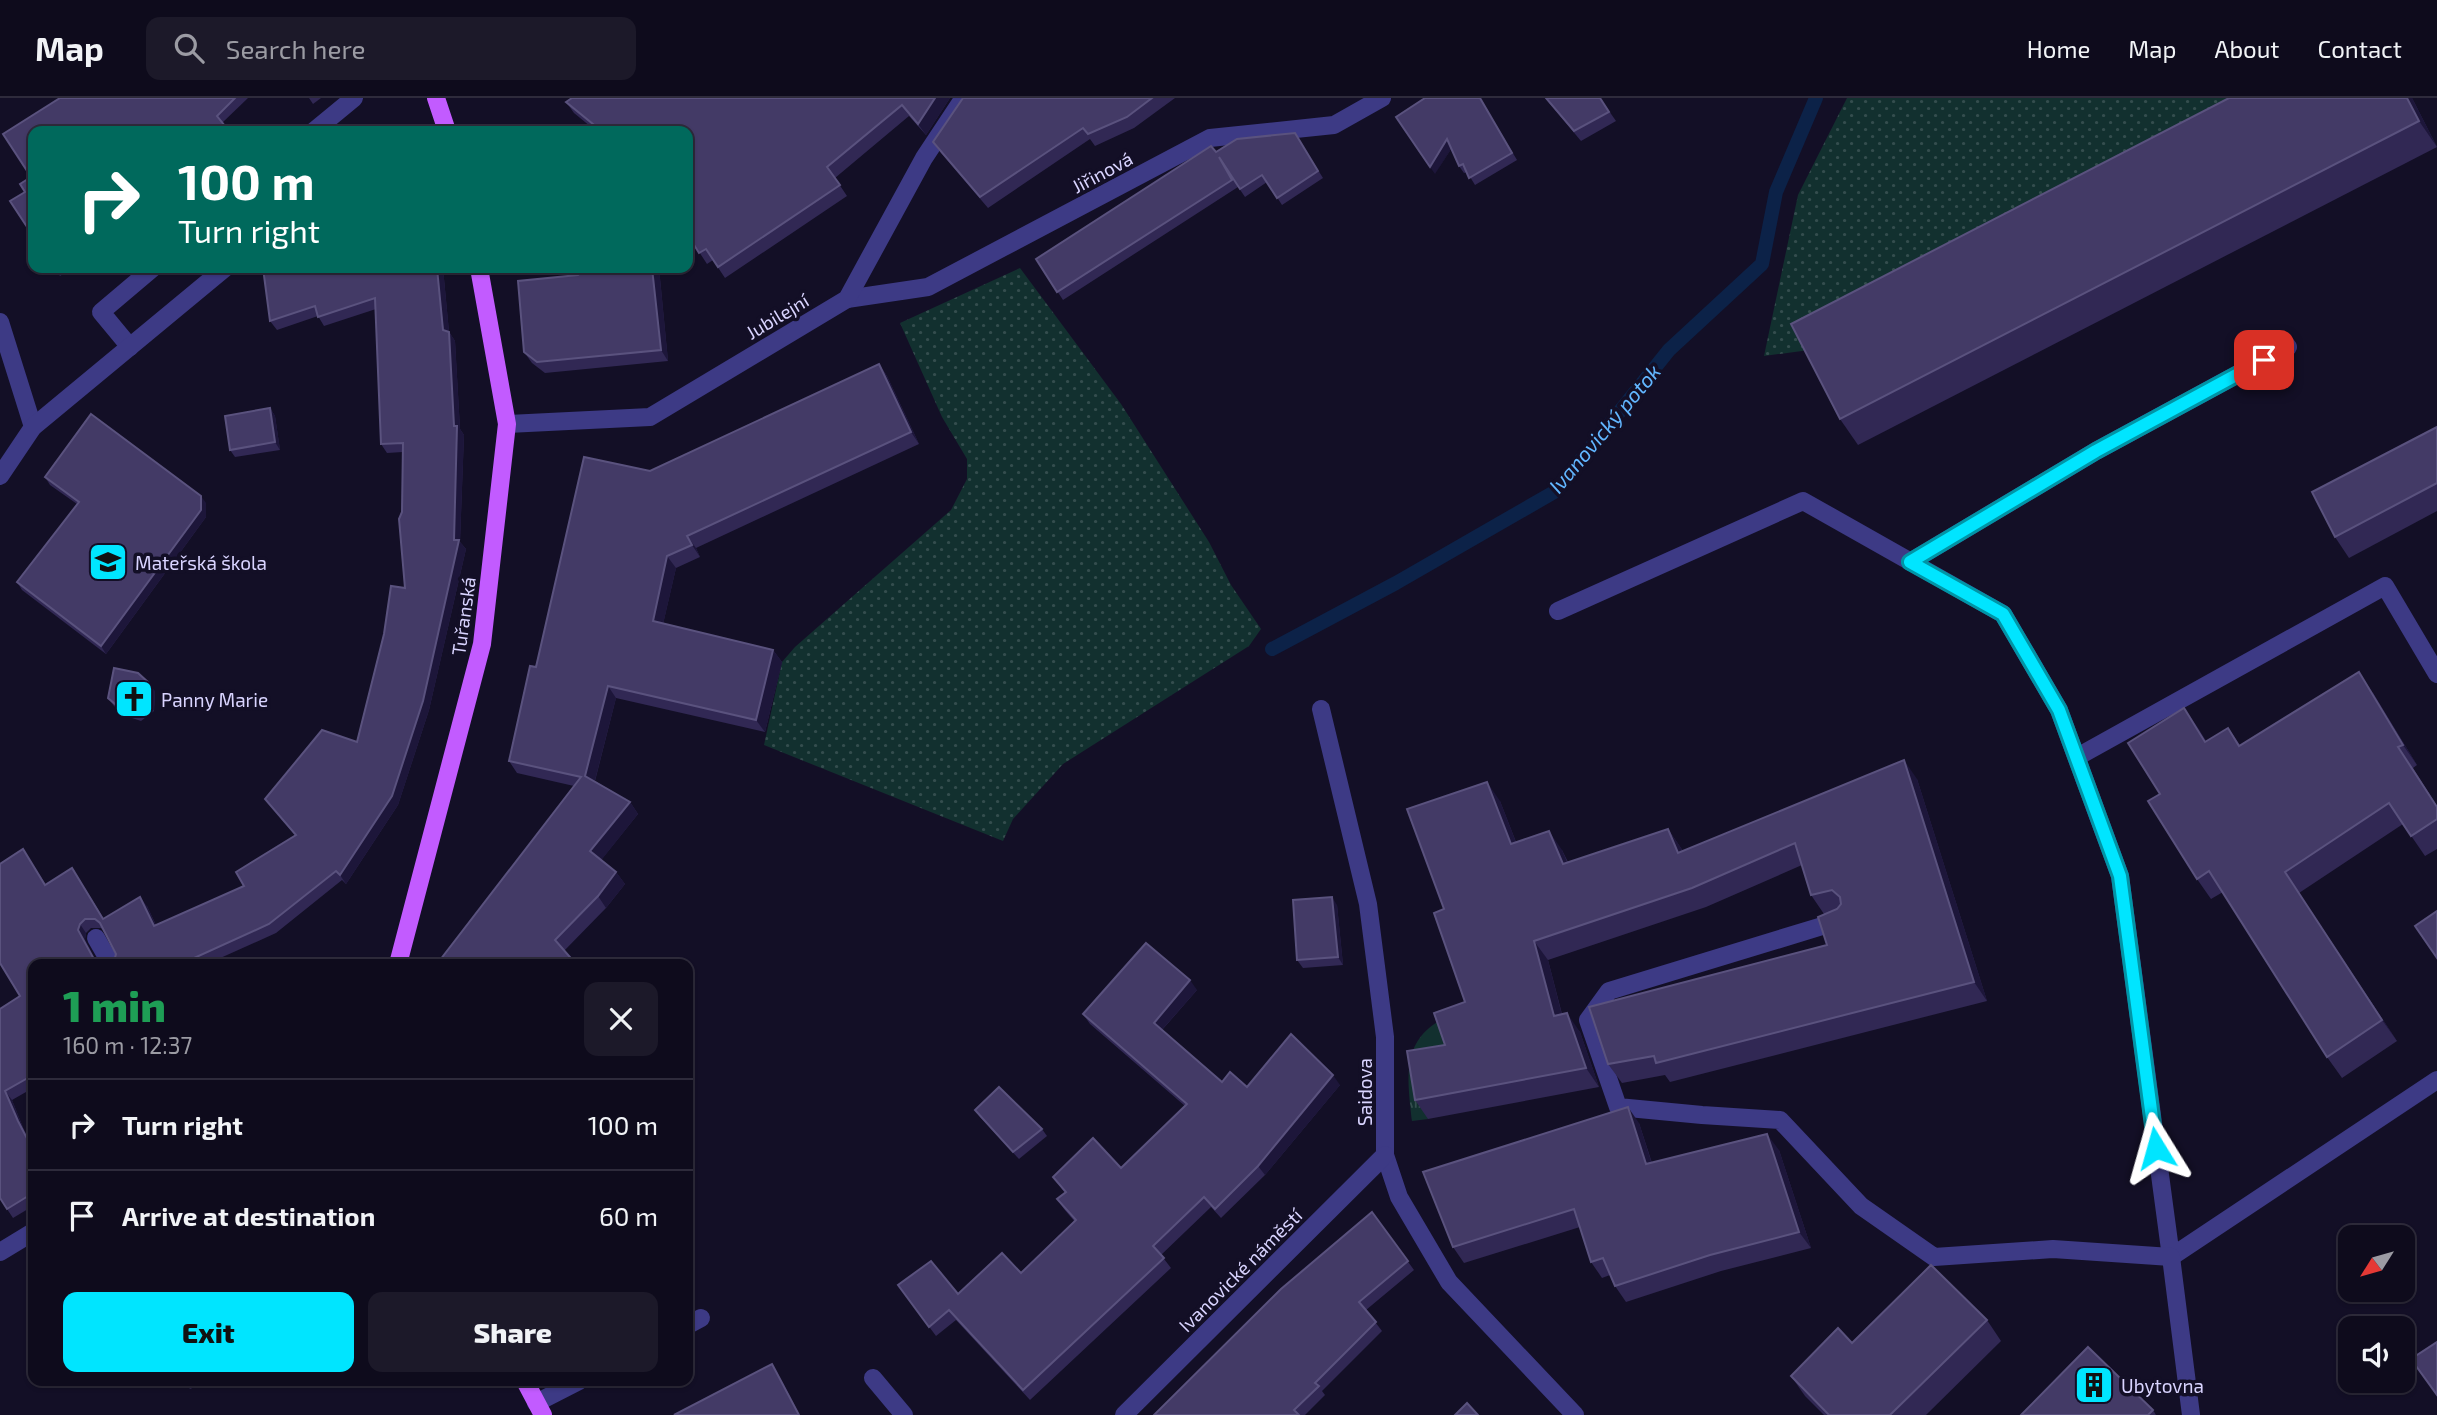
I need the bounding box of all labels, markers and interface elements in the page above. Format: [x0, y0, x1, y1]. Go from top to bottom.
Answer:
search box [146, 17, 636, 80]
text: Map [35, 28, 104, 68]
icon: search [170, 29, 208, 67]
text: Search here [226, 33, 365, 64]
text: Home [2027, 34, 2090, 63]
text: Map [2128, 34, 2176, 63]
text: About [2214, 34, 2280, 63]
text: Contact [2318, 34, 2402, 63]
street label: Jiřinová [1068, 146, 1136, 198]
text: 100 m [178, 151, 315, 210]
icon: right [63, 154, 154, 245]
text: Turn right [178, 211, 320, 249]
street label: Jubilejní [741, 288, 814, 344]
pin [2234, 330, 2294, 390]
icon: arrive [2245, 341, 2283, 379]
water label: Ivanovický potok [1543, 358, 1666, 498]
school or university icon: Mateřská škola [87, 541, 129, 583]
place label: Mateřská škola [135, 551, 267, 574]
street label: Tuřanská [446, 575, 480, 657]
church icon: Panny Marie [113, 678, 155, 720]
place label: Panny Marie [161, 688, 268, 711]
text: 1 min [63, 980, 166, 1030]
button: close [584, 982, 658, 1056]
text: 160 m · 12:37 [63, 1031, 192, 1059]
street label: Saidova [1353, 1058, 1376, 1126]
icon: right [63, 1106, 101, 1144]
text: Turn right [122, 1109, 243, 1140]
text: 100 m [588, 1109, 658, 1140]
position arrow [2119, 1111, 2193, 1185]
icon: arrive [63, 1197, 101, 1235]
text: Arrive at destination [122, 1200, 375, 1231]
text: 60 m [599, 1200, 658, 1231]
street label: Ivanovické náměstí [1174, 1203, 1307, 1336]
north arrow [2338, 1225, 2415, 1302]
map controls [2338, 1225, 2415, 1393]
button: Exit [63, 1292, 354, 1372]
button: Share [368, 1292, 658, 1372]
button: sound [2338, 1316, 2415, 1393]
building icon: Ubytovna [2073, 1364, 2115, 1406]
place label: Ubytovna [2121, 1374, 2204, 1397]

